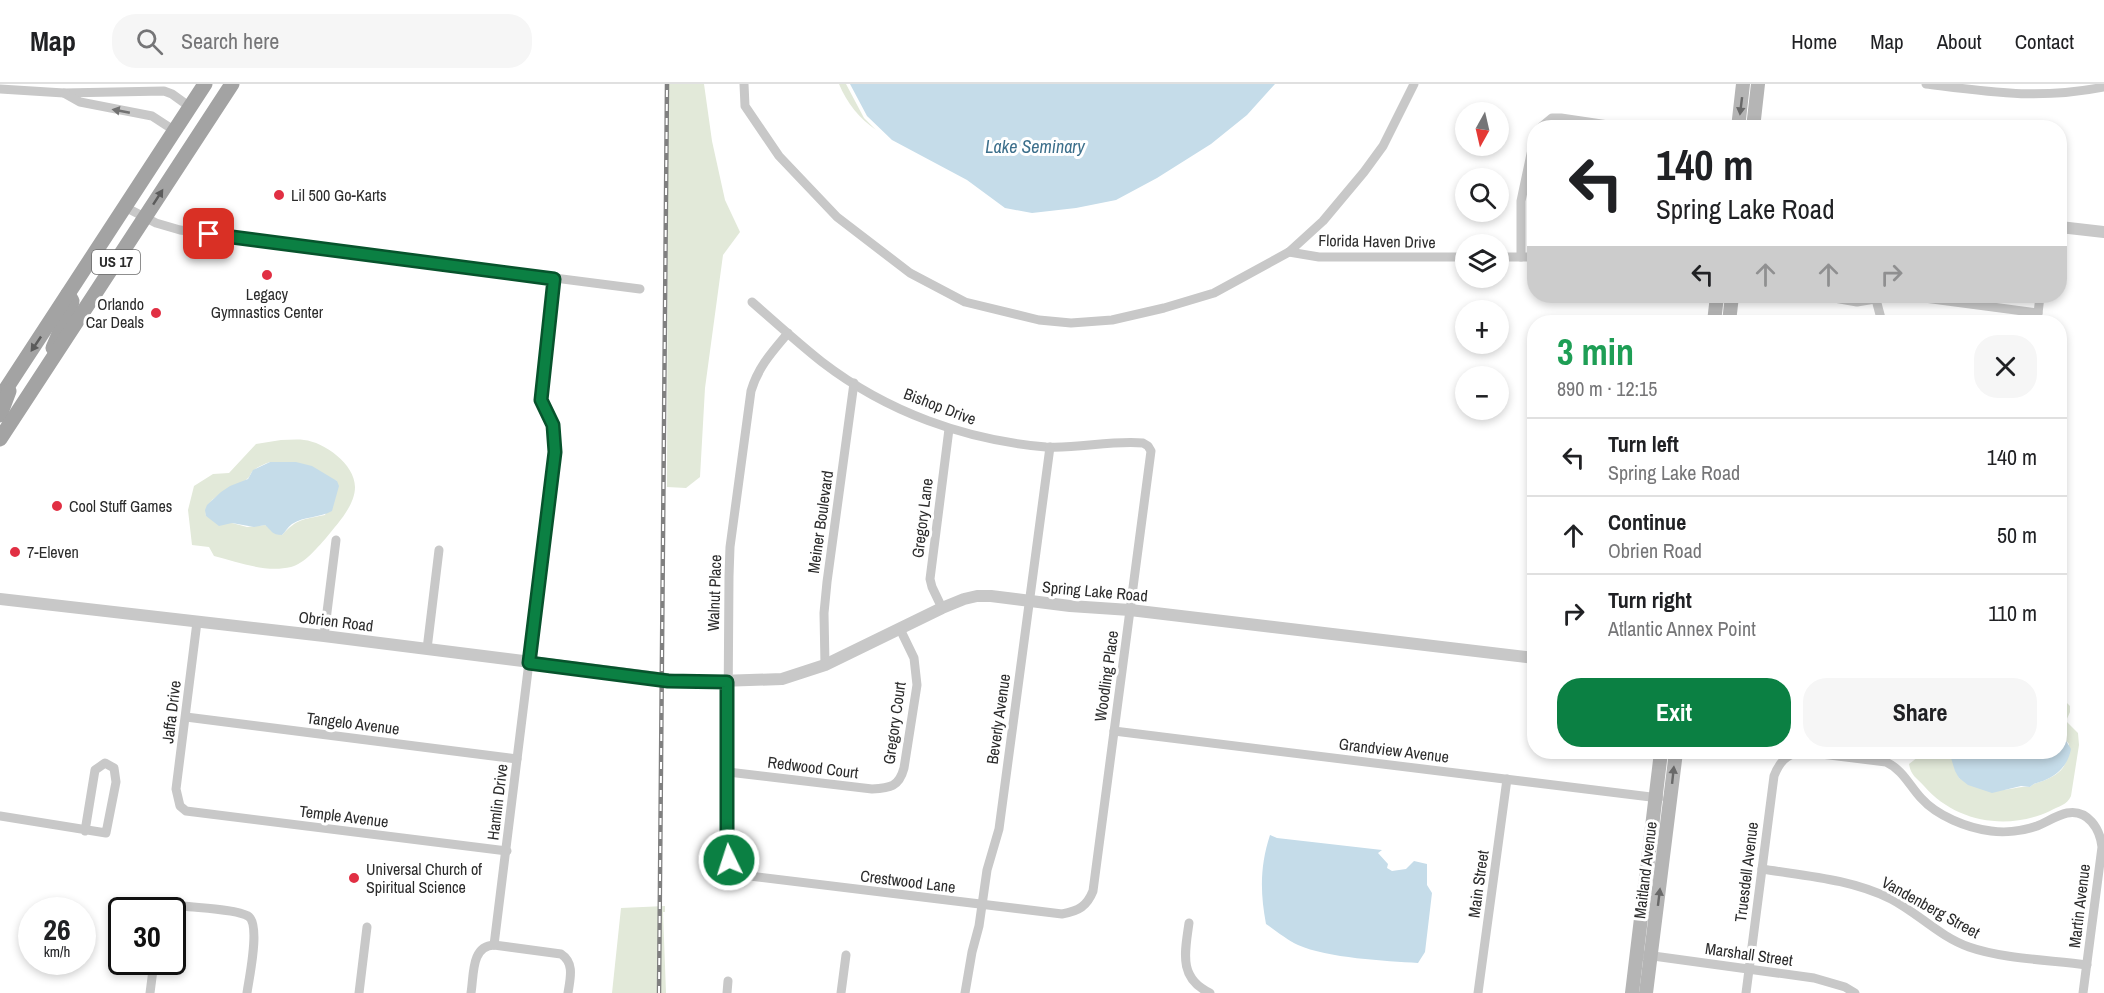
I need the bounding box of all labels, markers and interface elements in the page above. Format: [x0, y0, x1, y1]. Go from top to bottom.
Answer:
search box [112, 14, 532, 68]
text: Map [30, 22, 76, 60]
icon: search [133, 25, 166, 58]
text: Search here [181, 26, 279, 56]
text: Home [1791, 27, 1837, 56]
text: Map [1870, 27, 1904, 56]
text: About [1937, 27, 1982, 56]
text: Contact [2015, 27, 2074, 56]
one-way arrow [1736, 96, 1746, 115]
north arrow [1455, 102, 1509, 156]
map controls [1455, 102, 1509, 420]
one-way arrow [111, 106, 130, 115]
water label: Lake Seminary [985, 134, 1086, 159]
text: 140 m [1656, 137, 1754, 193]
icon: left [1557, 144, 1635, 222]
button: search [1455, 168, 1509, 222]
place label: Lil 500 Go-Karts [291, 184, 387, 206]
marker: Lil 500 Go-Karts [272, 188, 286, 202]
one-way arrow [153, 189, 164, 205]
text: Spring Lake Road [1656, 191, 1834, 227]
pin [183, 208, 234, 259]
icon: arrive [192, 217, 225, 250]
street label: Florida Haven Drive [1318, 229, 1436, 253]
button: layers [1455, 234, 1509, 288]
road number: US 17 [92, 250, 140, 274]
icon: left [1686, 258, 1719, 291]
icon: ahead [1749, 258, 1782, 291]
icon: ahead [1812, 258, 1845, 291]
icon: right [1875, 258, 1908, 291]
marker: Legacy Gymnastics Center [260, 268, 274, 282]
place label: Legacy Gymnastics Center [211, 283, 324, 323]
place label: Orlando Car Deals [86, 293, 144, 333]
button: + [1455, 300, 1509, 354]
marker: Orlando Car Deals [149, 306, 163, 320]
text: 3 min [1557, 328, 1634, 376]
button: close [1974, 335, 2037, 398]
one-way arrow [30, 336, 42, 352]
button: − [1455, 366, 1509, 420]
text: 890 m · 12:15 [1557, 375, 1657, 402]
street label: Bishop Drive [901, 382, 979, 430]
text: Turn left [1608, 429, 1679, 459]
icon: left [1557, 441, 1590, 474]
text: 140 m [1987, 442, 2037, 472]
text: Spring Lake Road [1608, 459, 1740, 486]
street label: Meiner Boulevard [802, 469, 838, 575]
street label: Gregory Lane [906, 477, 938, 559]
place label: Cool Stuff Games [69, 495, 172, 517]
marker: Cool Stuff Games [50, 499, 64, 513]
text: Continue [1608, 507, 1686, 537]
icon: ahead [1557, 519, 1590, 552]
text: 50 m [1997, 520, 2037, 550]
text: Obrien Road [1608, 537, 1702, 564]
place label: 7-Eleven [27, 541, 79, 563]
marker: 7-Eleven [8, 545, 22, 559]
street label: Walnut Place [702, 554, 726, 632]
street label: Spring Lake Road [1041, 575, 1149, 607]
text: Turn right [1608, 585, 1692, 615]
icon: right [1557, 597, 1590, 630]
text: 110 m [1988, 598, 2037, 628]
street label: Obrien Road [297, 606, 375, 636]
text: Atlantic Annex Point [1608, 615, 1756, 642]
street label: Woodling Place [1089, 629, 1123, 723]
street label: Beverly Avenue [981, 672, 1015, 766]
button: Exit [1557, 678, 1791, 747]
button: Share [1803, 678, 2037, 747]
street label: Jaffa Drive [156, 679, 186, 745]
street label: Gregory Court [877, 680, 911, 766]
street label: Tangelo Avenue [305, 706, 401, 740]
street label: Grandview Avenue [1338, 732, 1450, 768]
street label: Redwood Court [766, 751, 860, 784]
street label: Hamlin Drive [481, 763, 513, 841]
one-way arrow [1668, 766, 1678, 785]
street label: Temple Avenue [298, 800, 390, 832]
street label: Maitland Avenue [1628, 820, 1662, 920]
street label: Truesdell Avenue [1729, 821, 1763, 923]
position arrow [697, 828, 761, 892]
street label: Main Street [1462, 849, 1494, 919]
place label: Universal Church of Spiritual Science [366, 858, 482, 898]
street label: Martin Avenue [2063, 863, 2095, 949]
street label: Crestwood Lane [859, 864, 957, 898]
marker: Universal Church of Spiritual Science [347, 871, 361, 885]
street label: Vandenberg Street [1878, 871, 1984, 943]
one-way arrow [1654, 888, 1663, 907]
speed limit sign: 30 [108, 897, 186, 975]
text: 26 [43, 909, 71, 949]
street label: Marshall Street [1704, 937, 1795, 971]
text: km/h [44, 941, 70, 962]

